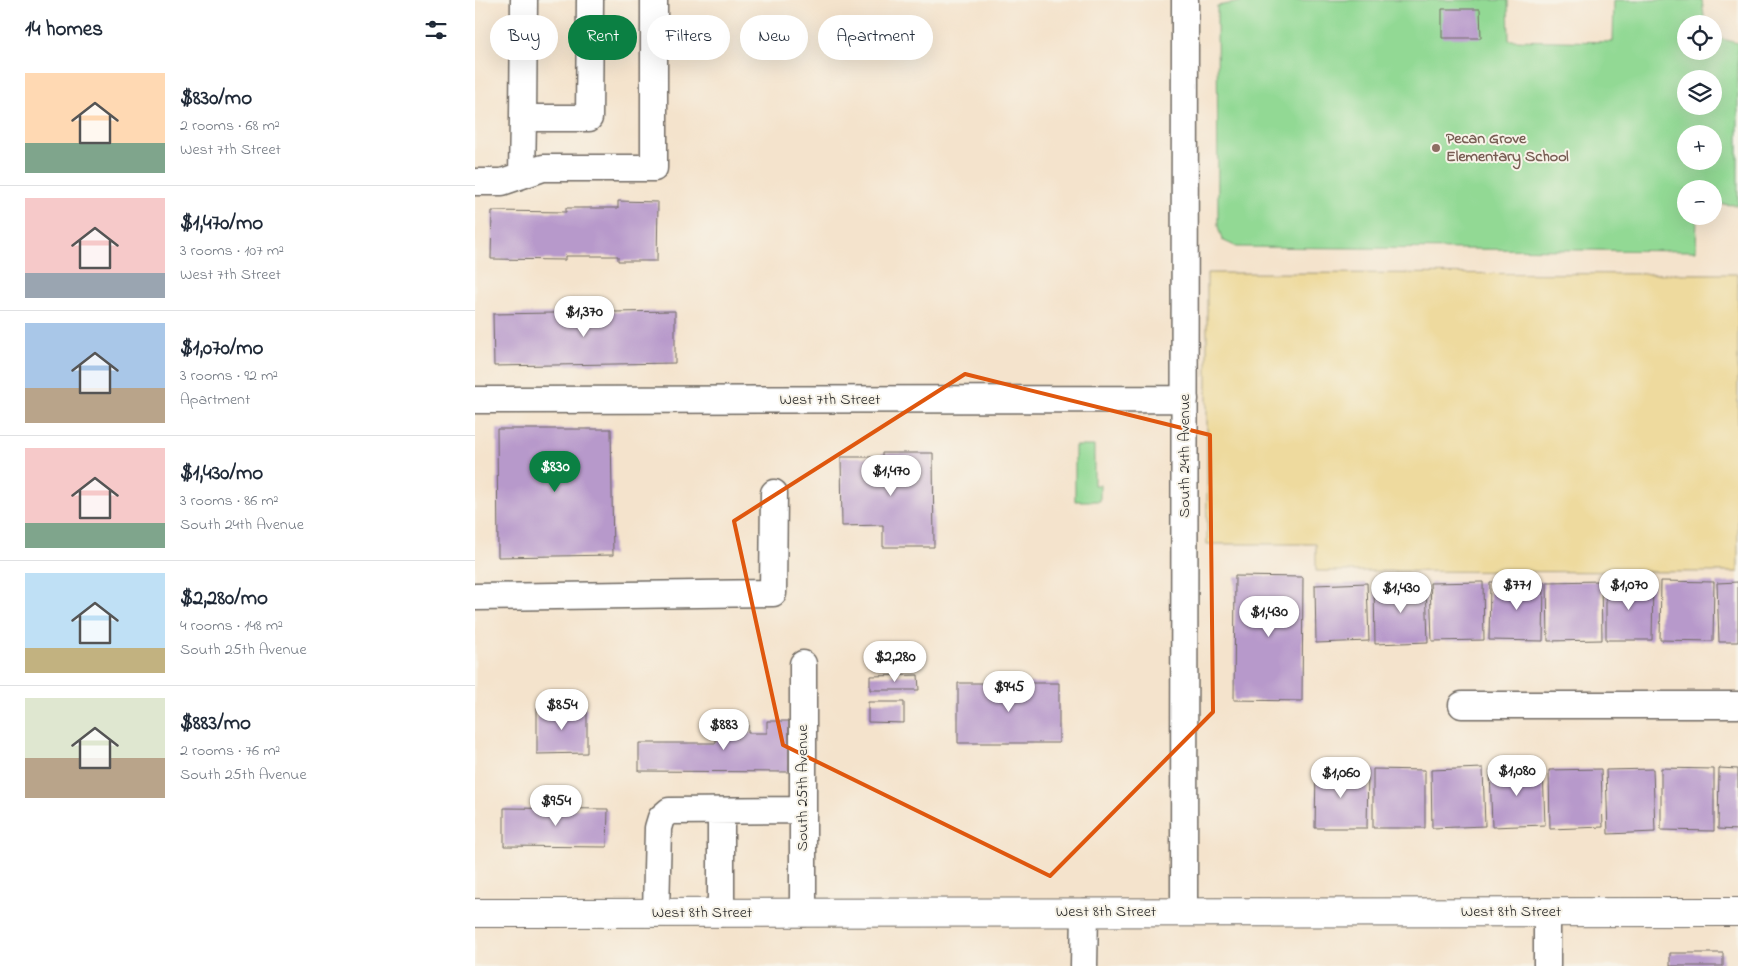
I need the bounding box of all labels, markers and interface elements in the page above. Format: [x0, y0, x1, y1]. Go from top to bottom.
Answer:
text: 14 homes [25, 15, 103, 45]
chip: Buy [490, 15, 558, 60]
chip: Rent [568, 15, 637, 60]
chip: Filters [647, 15, 730, 60]
chip: New [740, 15, 808, 60]
chip: Apartment [818, 15, 933, 60]
map controls [1677, 15, 1722, 225]
button: locate [1677, 15, 1722, 60]
icon: filters [422, 16, 450, 44]
button: layers [1677, 70, 1722, 115]
text: $830/mo [180, 84, 252, 114]
icon: home [65, 93, 125, 153]
text: 2 rooms · 68 m² [180, 114, 280, 138]
button: + [1677, 125, 1722, 170]
place label: Pecan Grove Elementary School [1446, 127, 1569, 170]
text: West 7th Street [180, 138, 281, 162]
marker: Pecan Grove Elementary School [1430, 142, 1442, 154]
button: − [1677, 180, 1722, 225]
text: $1,470/mo [180, 209, 263, 239]
icon: home [65, 218, 125, 278]
text: 3 rooms · 107 m² [180, 239, 284, 263]
text: West 7th Street [180, 263, 281, 287]
pin: $1,370 [543, 296, 625, 338]
text: $1,370 [565, 300, 603, 324]
text: $1,070/mo [180, 334, 264, 364]
icon: home [65, 343, 125, 403]
text: 3 rooms · 92 m² [180, 364, 278, 388]
text: Apartment [180, 388, 250, 412]
street label: West 7th Street [780, 388, 881, 412]
street label: South 24th Avenue [1173, 393, 1197, 518]
pin: $830 [525, 450, 585, 493]
pin: $1,470 [850, 454, 932, 497]
text: $830 [540, 455, 570, 479]
text: $1,430/mo [180, 459, 263, 489]
text: $1,470 [872, 459, 910, 483]
icon: home [65, 468, 125, 528]
text: 3 rooms · 86 m² [180, 489, 278, 513]
text: South 24th Avenue [180, 513, 304, 537]
pin: $771 [1487, 568, 1547, 611]
pin: $1,070 [1588, 568, 1670, 611]
pin: $1,430 [1360, 572, 1442, 614]
text: $771 [1503, 573, 1531, 597]
text: $1,070 [1610, 573, 1648, 597]
text: $1,430 [1382, 576, 1420, 600]
text: $2,280/mo [180, 584, 268, 614]
icon: home [65, 593, 125, 653]
pin: $1,430 [1228, 596, 1310, 638]
text: $1,430 [1250, 600, 1288, 624]
text: 4 rooms · 148 m² [180, 614, 283, 638]
text: South 25th Avenue [180, 638, 307, 662]
pin: $2,280 [854, 640, 936, 683]
text: $2,280 [874, 645, 916, 669]
pin: $945 [979, 670, 1039, 713]
text: $945 [994, 675, 1024, 699]
pin: $854 [532, 688, 592, 731]
text: $854 [546, 693, 578, 717]
pin: $883 [694, 708, 754, 751]
text: $883/mo [180, 709, 251, 739]
text: $883 [710, 713, 738, 737]
icon: home [65, 718, 125, 778]
street label: South 25th Avenue [791, 724, 815, 851]
text: 2 rooms · 76 m² [180, 739, 280, 763]
pin: $1,080 [1476, 754, 1558, 797]
pin: $1,060 [1300, 756, 1382, 799]
text: $1,080 [1498, 759, 1536, 783]
text: $1,060 [1322, 761, 1360, 785]
text: South 25th Avenue [180, 763, 307, 787]
pin: $954 [526, 784, 586, 827]
text: $954 [541, 789, 571, 813]
street label: West 8th Street [1056, 900, 1157, 924]
street label: West 8th Street [1461, 900, 1562, 924]
street label: West 8th Street [652, 901, 753, 925]

